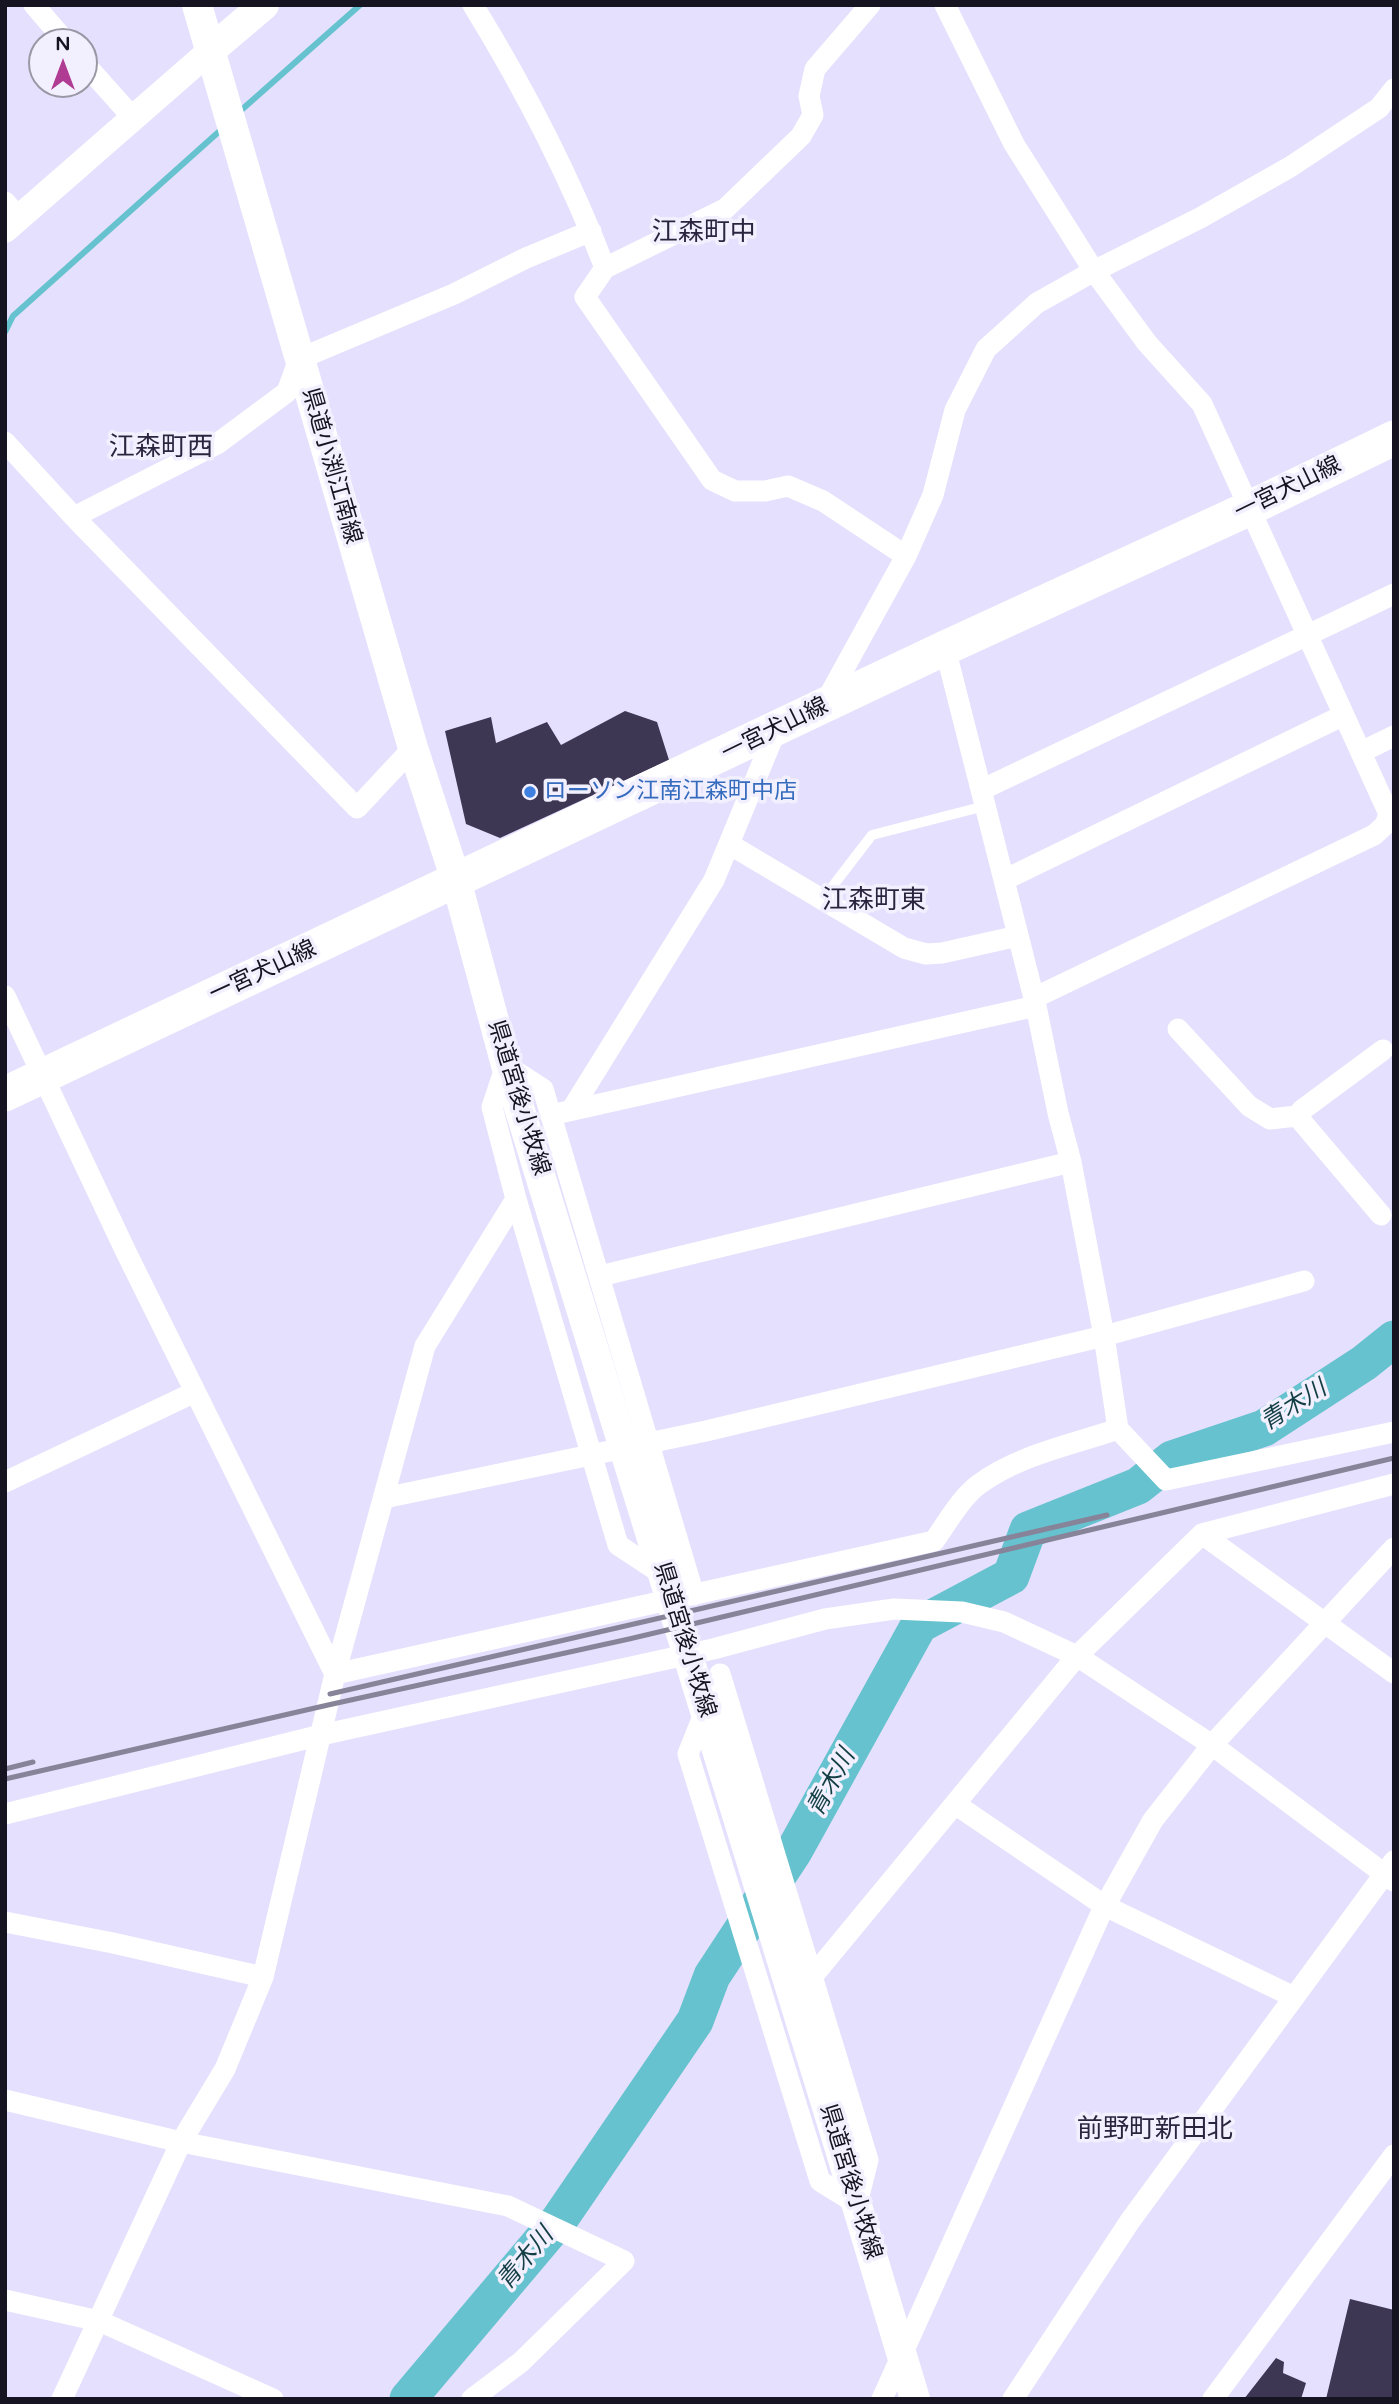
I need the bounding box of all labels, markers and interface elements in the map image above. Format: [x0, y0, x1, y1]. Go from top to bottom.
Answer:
north arrow [28, 28, 98, 98]
text: N [55, 33, 71, 55]
district label: 江森町中 [652, 217, 756, 249]
street label: 県道小渕江南線 [296, 385, 366, 547]
district label: 江森町西 [109, 432, 213, 464]
street label: 一宮犬山線 [1230, 451, 1346, 527]
street label: 一宮犬山線 [717, 692, 833, 768]
place label: ローソン江南江森町中店 [544, 778, 797, 806]
marker: ローソン江南江森町中店 [522, 784, 538, 800]
district label: 江森町東 [822, 885, 926, 917]
street label: 一宮犬山線 [205, 935, 321, 1009]
street label: 県道宮後小牧線 [481, 1017, 555, 1179]
water label: 青木川 [1256, 1375, 1332, 1437]
street label: 県道宮後小牧線 [647, 1559, 721, 1721]
water label: 青木川 [802, 1745, 862, 1821]
street label: 県道宮後小牧線 [813, 2101, 887, 2263]
district label: 前野町新田北 [1077, 2114, 1233, 2146]
water label: 青木川 [492, 2222, 560, 2296]

